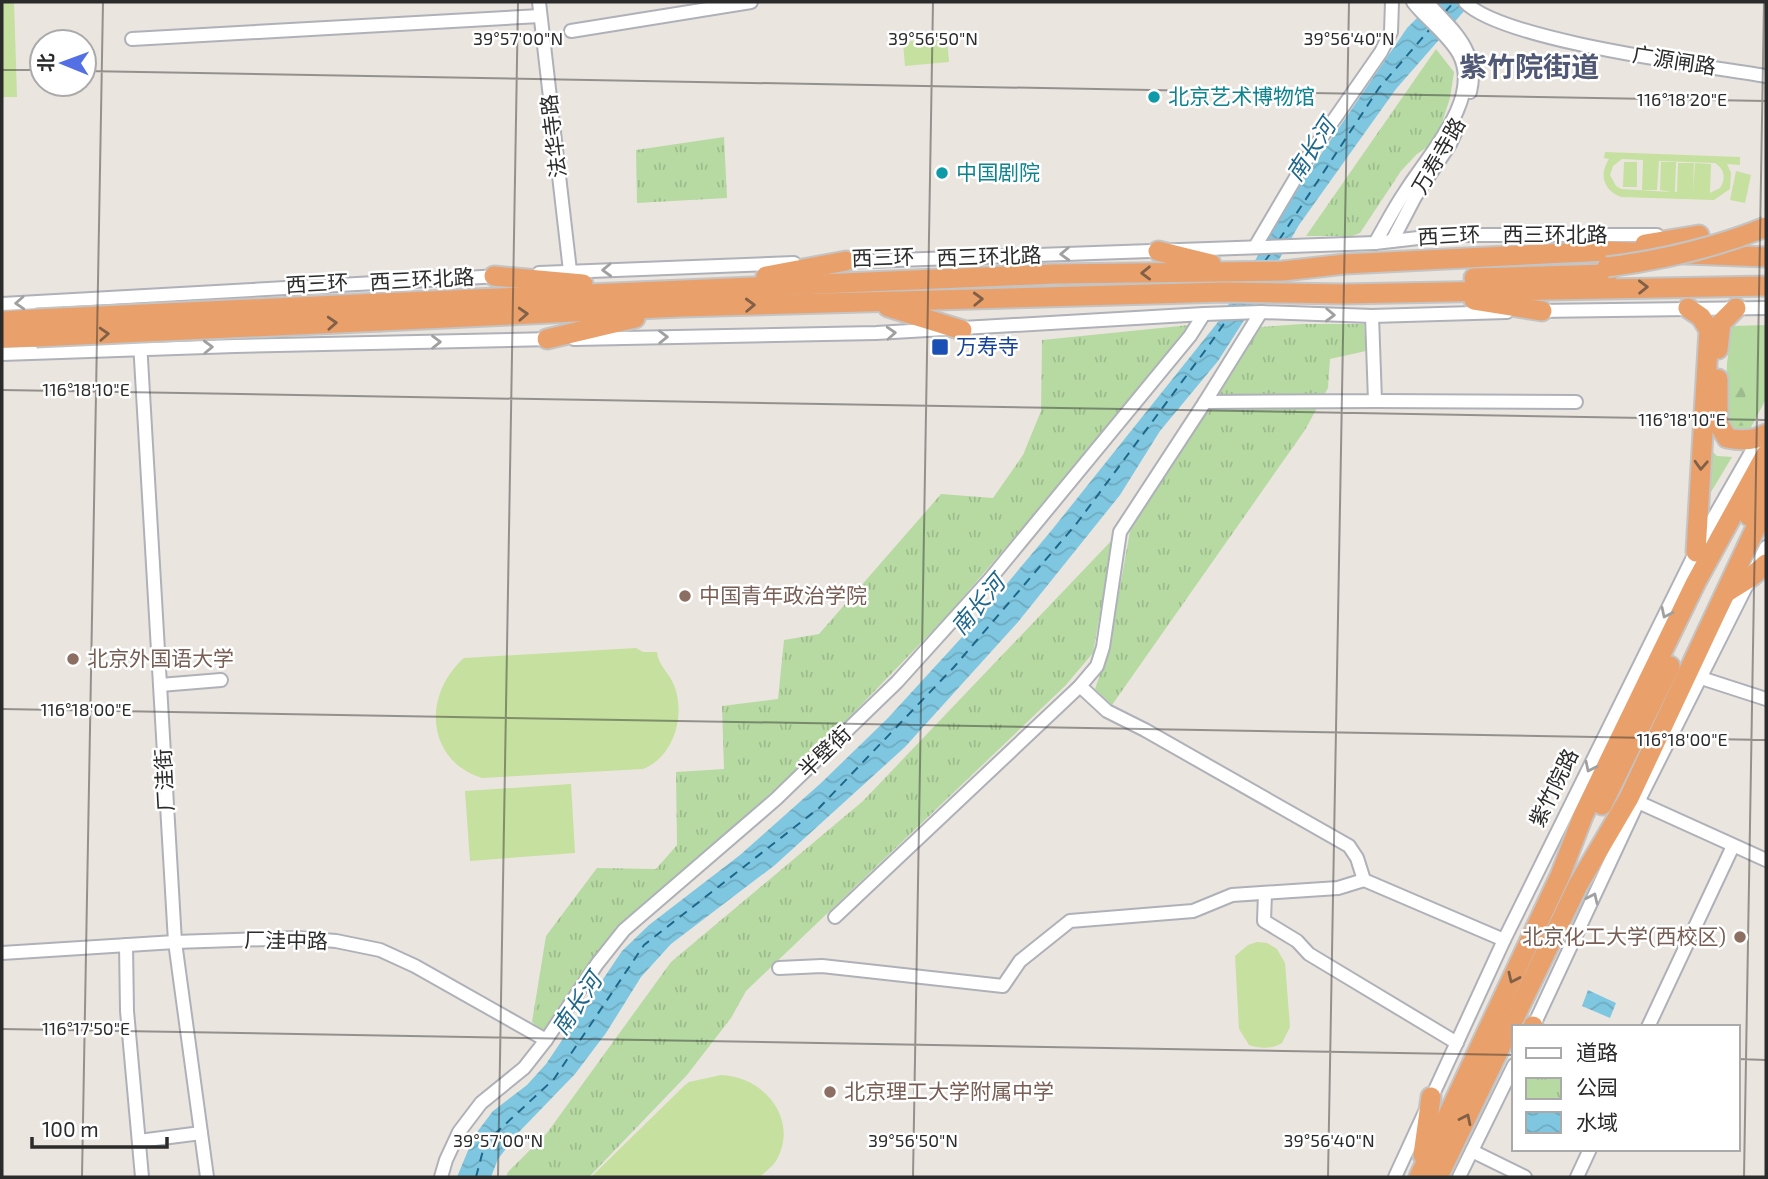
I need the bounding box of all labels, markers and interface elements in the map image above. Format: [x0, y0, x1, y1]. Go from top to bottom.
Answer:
text: 39°57'00"N [473, 27, 563, 49]
text: 39°56'50"N [888, 27, 978, 49]
text: 39°56'40"N [1303, 27, 1395, 49]
north arrow [28, 28, 98, 98]
street label: 广源闸路 [1631, 41, 1718, 78]
district label: 紫竹院街道 [1459, 49, 1599, 83]
text: 北 [34, 53, 57, 72]
place label: 北京艺术博物馆 [1168, 83, 1315, 108]
text: 116°18'20"E [1637, 88, 1727, 110]
marker: 北京艺术博物馆 [1146, 89, 1162, 105]
street label: 法华寺路 [535, 93, 570, 179]
water label: 南长河 [1280, 110, 1343, 186]
street label: 万寿寺路 [1406, 113, 1470, 198]
place label: 中国剧院 [956, 159, 1040, 184]
marker: 中国剧院 [934, 165, 950, 181]
street label: 西三环 [1417, 220, 1481, 249]
street label: 西三环北路 [1503, 221, 1608, 246]
street label: 西三环北路 [936, 241, 1042, 270]
street label: 西三环 [851, 243, 915, 270]
one-way arrow [1059, 247, 1070, 262]
one-way arrow [601, 262, 612, 277]
street label: 西三环北路 [369, 263, 475, 294]
one-way arrow [1140, 265, 1151, 281]
street label: 西三环 [285, 268, 349, 297]
one-way arrow [1638, 279, 1649, 295]
one-way arrow [973, 291, 984, 307]
one-way arrow [15, 295, 26, 310]
one-way arrow [745, 298, 756, 313]
one-way arrow [518, 307, 529, 322]
one-way arrow [1324, 307, 1335, 322]
one-way arrow [326, 316, 337, 331]
one-way arrow [886, 325, 897, 340]
one-way arrow [99, 326, 110, 341]
one-way arrow [658, 330, 669, 345]
place label: 万寿寺 [956, 333, 1019, 358]
one-way arrow [431, 334, 442, 349]
marker: 万寿寺 [930, 337, 950, 357]
one-way arrow [203, 340, 214, 355]
text: 116°18'10"E [42, 378, 130, 400]
text: 116°18'10"E [1638, 408, 1726, 430]
one-way arrow [1694, 460, 1709, 471]
water label: 南长河 [944, 566, 1013, 640]
place label: 中国青年政治学院 [699, 582, 867, 607]
marker: 中国青年政治学院 [677, 588, 693, 604]
one-way arrow [1660, 606, 1674, 618]
place label: 北京外国语大学 [87, 645, 234, 670]
marker: 北京外国语大学 [65, 651, 81, 667]
text: 116°18'00"E [40, 698, 132, 720]
street label: 半壁街 [793, 720, 855, 782]
text: 116°18'00"E [1636, 728, 1728, 750]
street label: 紫竹院路 [1523, 744, 1582, 831]
street label: 厂洼街 [149, 748, 178, 812]
one-way arrow [1585, 760, 1599, 772]
one-way arrow [1585, 893, 1599, 905]
place label: 北京化工大学(西校区) [1522, 923, 1726, 948]
street label: 厂洼中路 [244, 926, 328, 953]
marker: 北京化工大学(西校区) [1732, 929, 1748, 945]
water label: 南长河 [545, 964, 609, 1040]
one-way arrow [1507, 970, 1521, 983]
text: 116°17'50"E [42, 1017, 130, 1039]
legend [1512, 1025, 1740, 1151]
text: 道路 [1576, 1039, 1618, 1064]
text: 公园 [1576, 1074, 1618, 1099]
place label: 北京理工大学附属中学 [844, 1078, 1054, 1103]
marker: 北京理工大学附属中学 [822, 1084, 838, 1100]
scale bar [32, 1106, 166, 1150]
text: 水域 [1576, 1109, 1618, 1134]
one-way arrow [1457, 1114, 1471, 1126]
text: 100 m [42, 1116, 99, 1141]
text: 39°57'00"N [453, 1129, 543, 1151]
text: 39°56'50"N [868, 1129, 958, 1151]
text: 39°56'40"N [1283, 1129, 1375, 1151]

